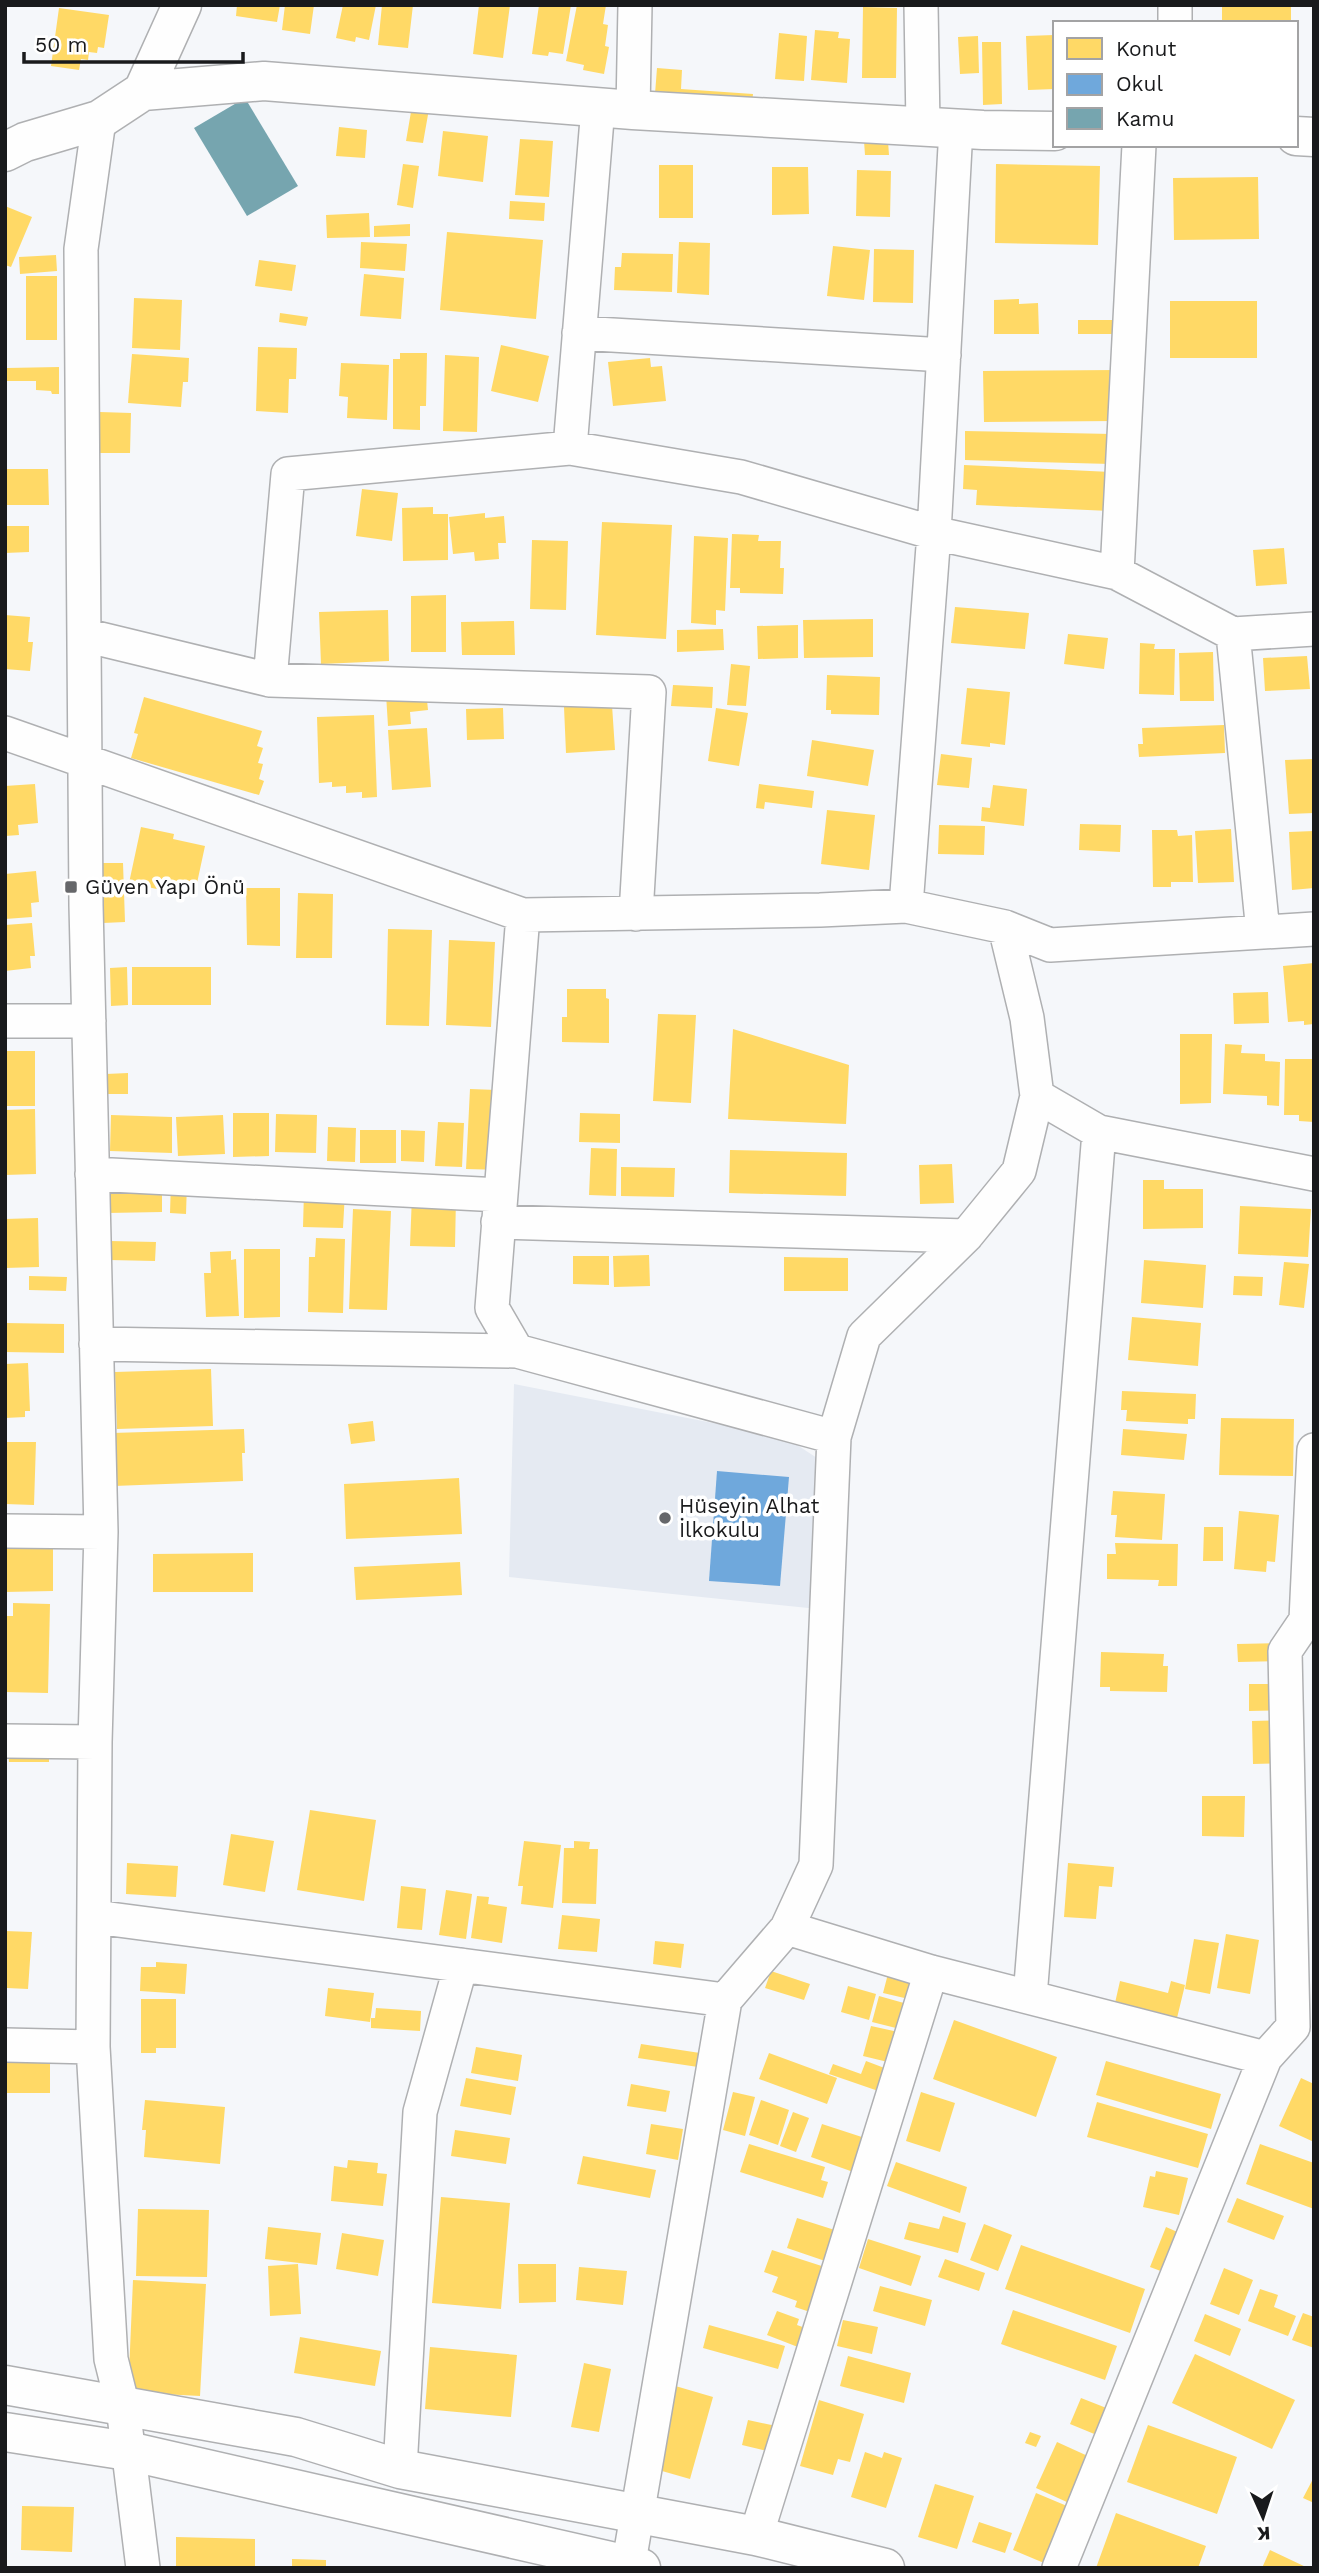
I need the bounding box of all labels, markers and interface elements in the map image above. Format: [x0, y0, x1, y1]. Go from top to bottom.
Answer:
scale bar [24, 21, 243, 65]
legend [1053, 21, 1298, 147]
text: 50 m [35, 32, 87, 57]
text: Konut [1116, 36, 1176, 61]
text: Okul [1116, 71, 1163, 96]
text: Kamu [1116, 106, 1174, 131]
place label: Güven Yapı Önü [85, 874, 245, 899]
marker: Güven Yapı Önü [63, 879, 79, 895]
place label: Hüseyin Alhat İlkokulu [679, 1493, 819, 1542]
marker: Hüseyin Alhat İlkokulu [657, 1510, 673, 1526]
north arrow [1228, 2482, 1298, 2552]
text: K [1257, 2522, 1271, 2545]

